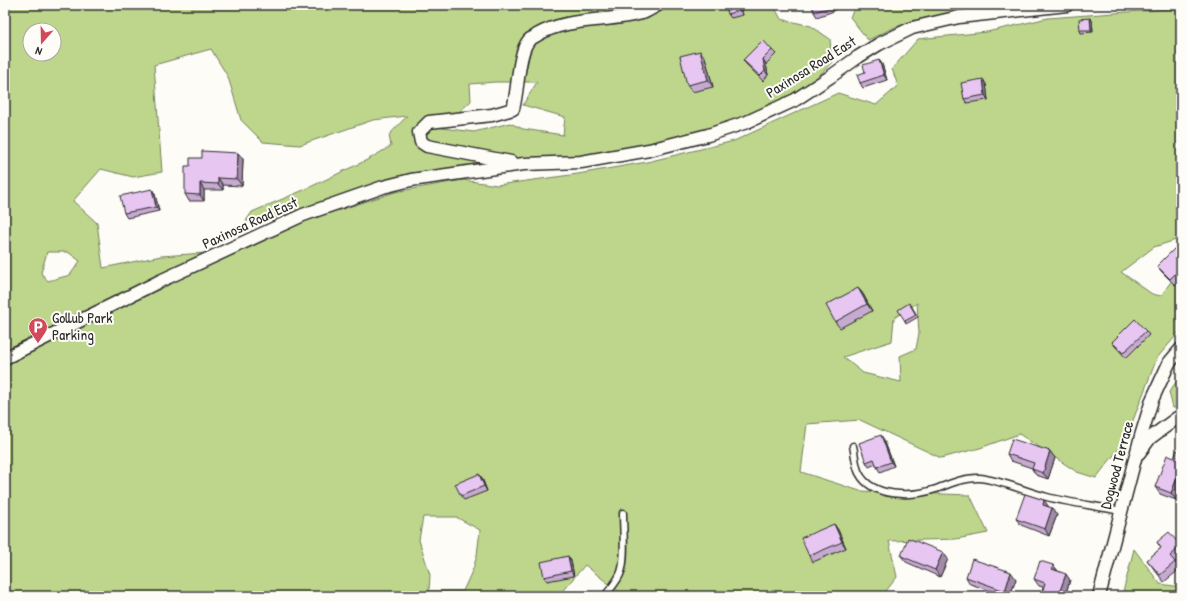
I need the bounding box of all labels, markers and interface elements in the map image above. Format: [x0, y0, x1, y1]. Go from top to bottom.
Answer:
north arrow [22, 22, 62, 62]
street label: Paxinosa Road East [762, 30, 861, 103]
text: N [33, 44, 44, 59]
street label: Paxinosa Road East [199, 191, 301, 254]
place label: Gollub Park Parking [52, 307, 112, 345]
parking icon: Gollub Park Parking [27, 316, 49, 344]
street label: Dogwood Terrace [1095, 418, 1138, 511]

